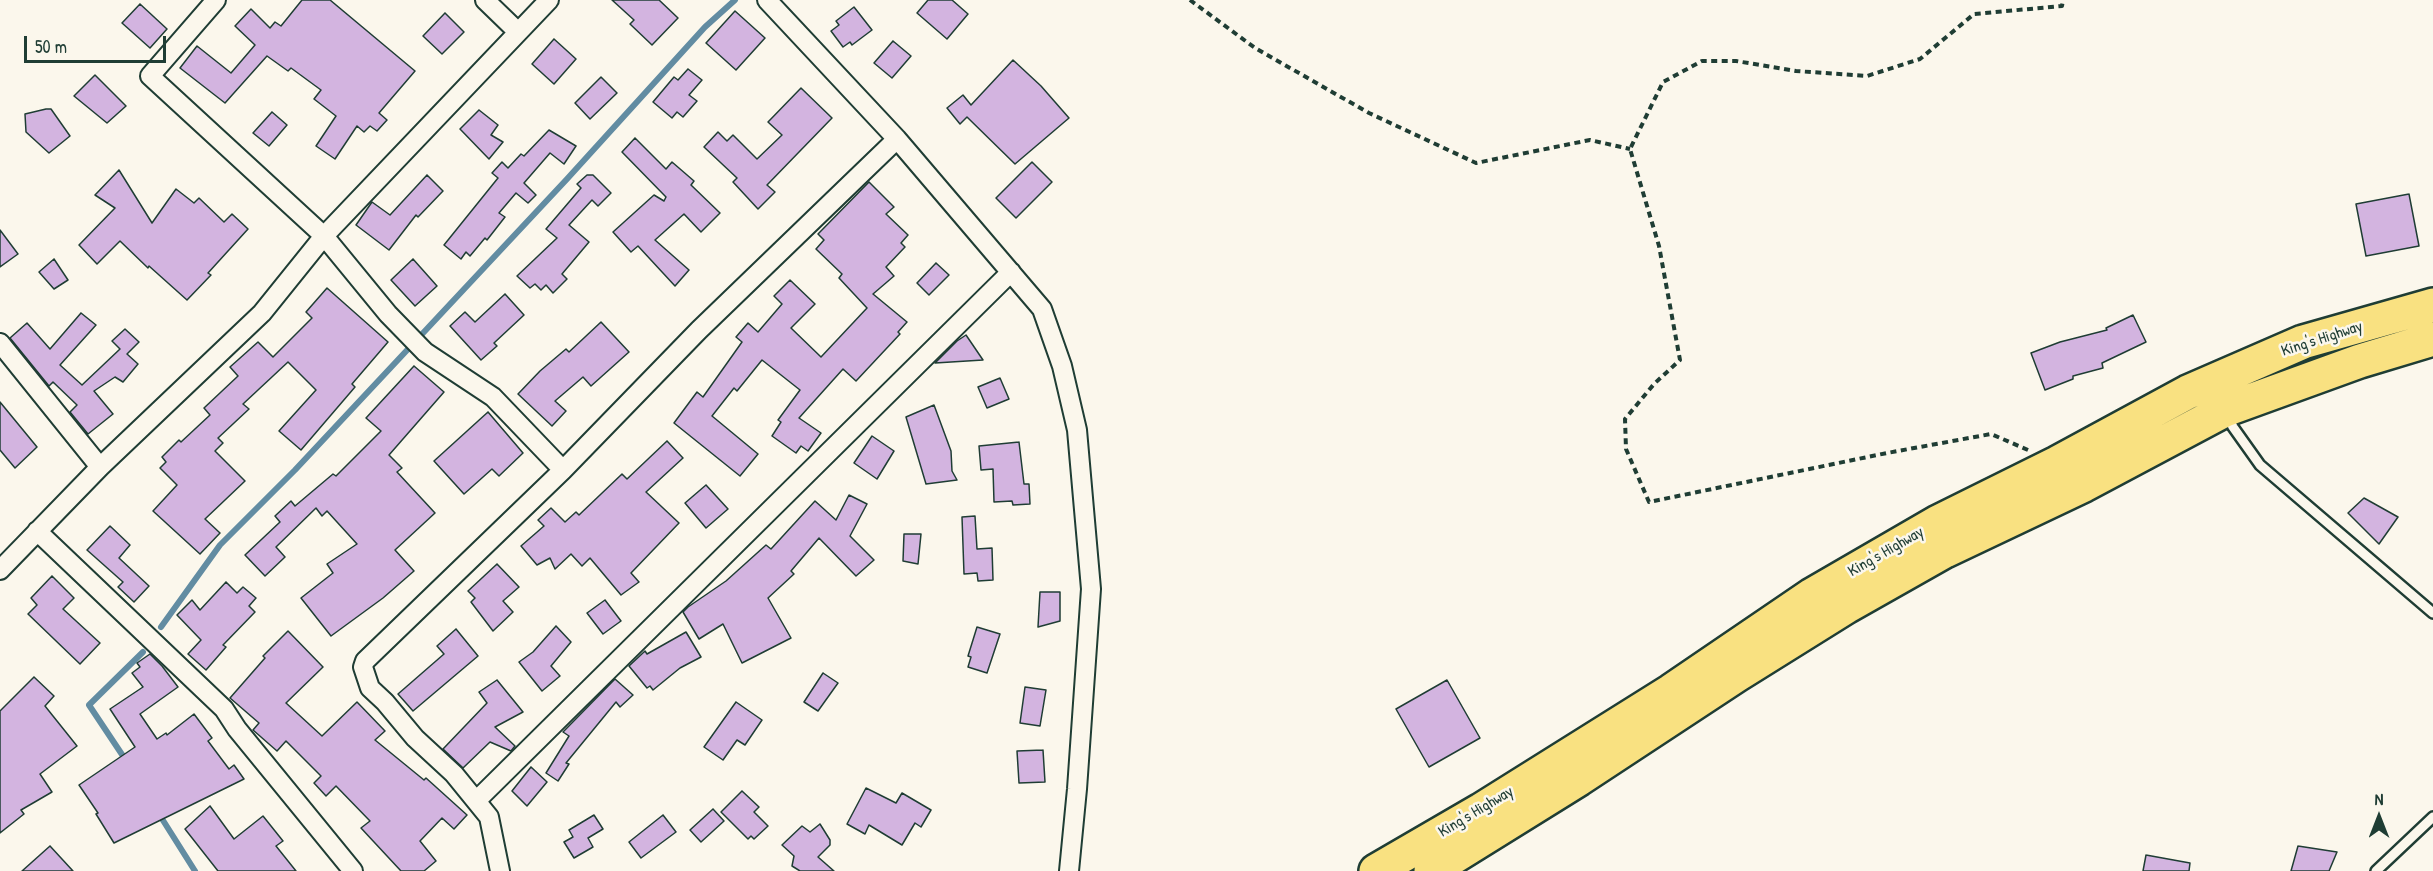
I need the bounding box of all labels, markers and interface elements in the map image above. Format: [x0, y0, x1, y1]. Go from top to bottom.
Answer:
scale bar [27, 24, 170, 62]
text: 50 m [35, 34, 67, 59]
street label: King's Highway [2279, 317, 2365, 361]
street label: King's Highway [1845, 523, 1927, 581]
street label: King's Highway [1435, 782, 1517, 842]
north arrow [2349, 787, 2409, 847]
text: N [2375, 788, 2383, 810]

